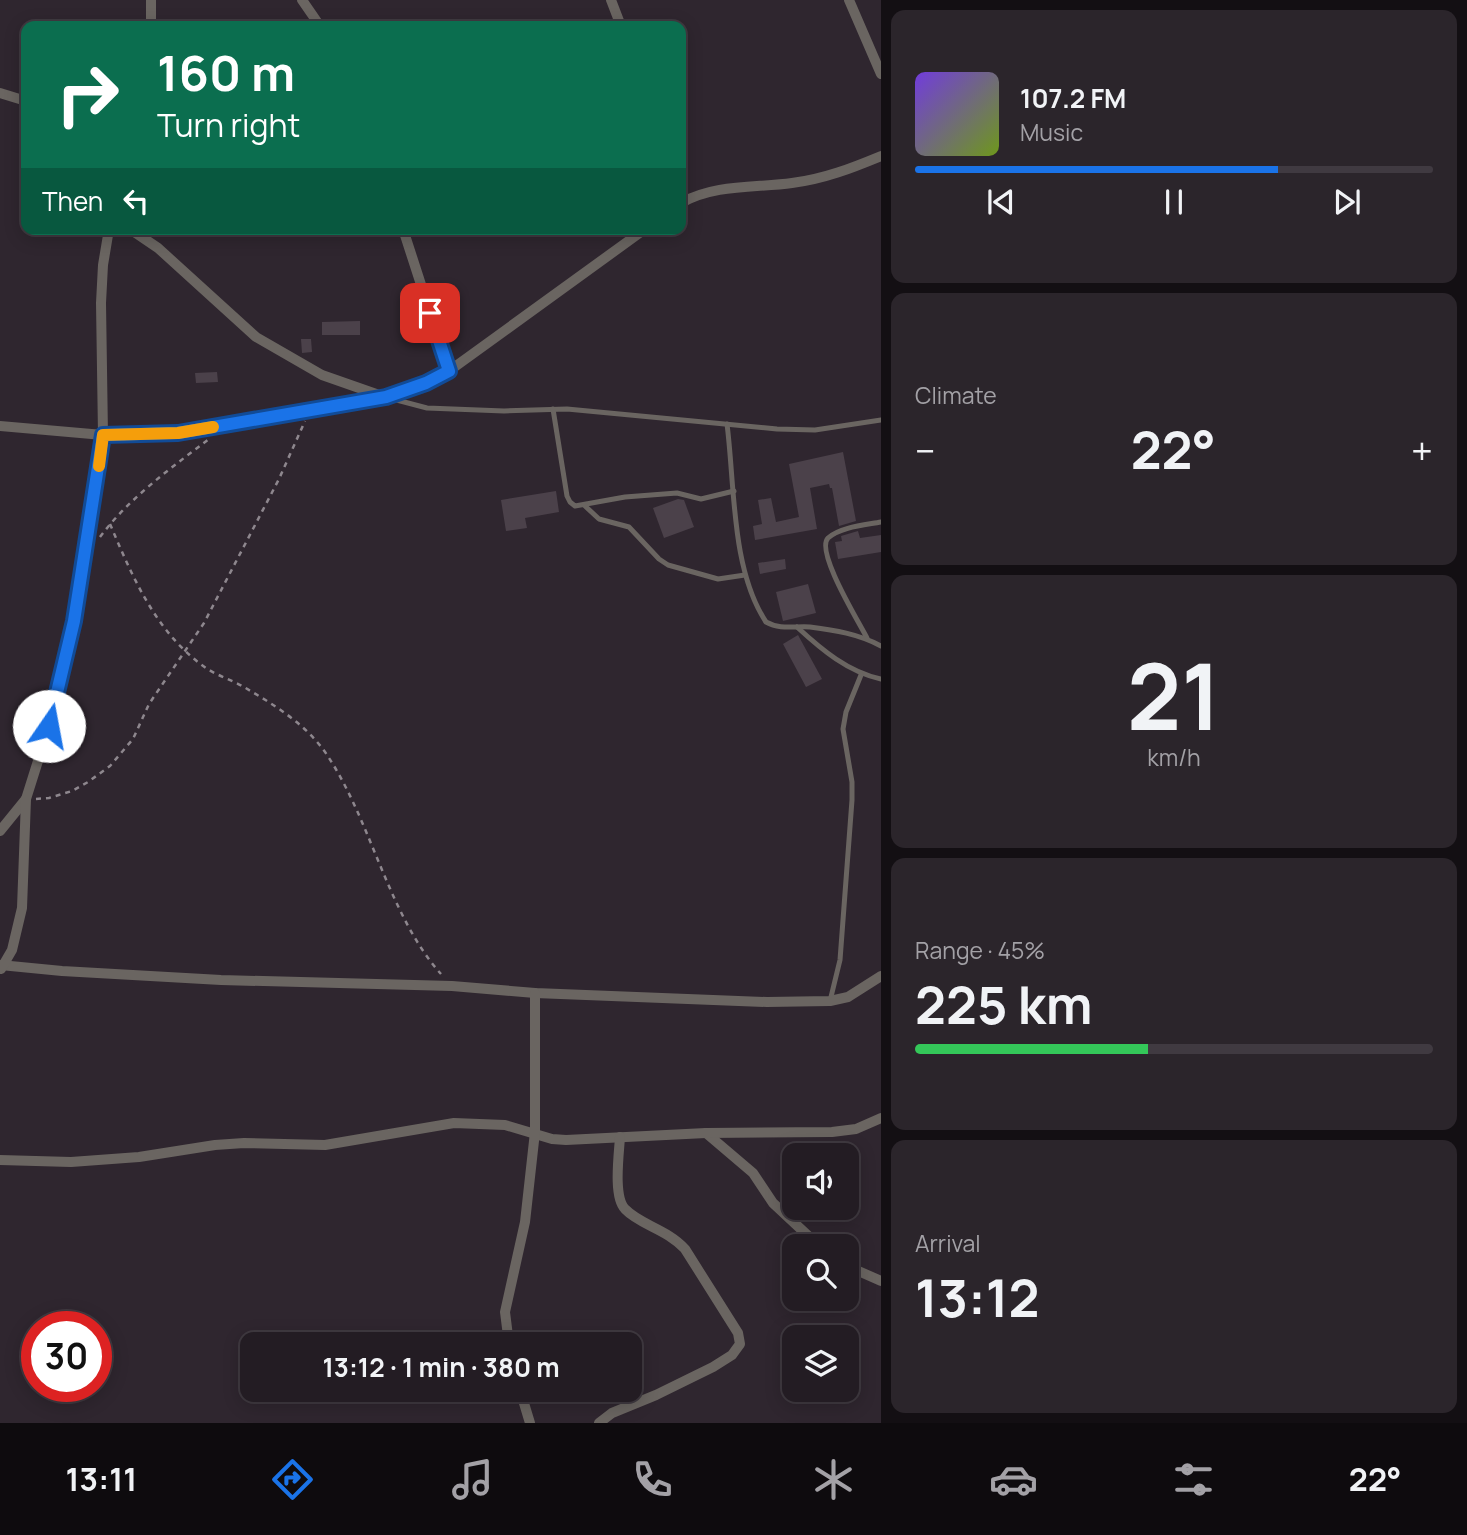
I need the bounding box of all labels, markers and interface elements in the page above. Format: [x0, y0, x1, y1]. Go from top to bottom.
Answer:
text: 160 m [157, 39, 295, 106]
icon: right [42, 49, 133, 140]
text: 107.2 FM [1020, 80, 1126, 116]
text: Turn right [157, 103, 300, 147]
text: Music [1020, 116, 1083, 148]
icon: left [117, 182, 155, 220]
text: Then [42, 183, 103, 219]
icon: previous [982, 183, 1020, 221]
icon: pause [1155, 183, 1193, 221]
icon: next [1328, 183, 1366, 221]
pin [400, 283, 460, 343]
icon: arrive [411, 294, 449, 332]
text: Climate [915, 379, 997, 411]
text: 22° [1131, 414, 1216, 485]
text: − [915, 424, 936, 476]
text: + [1411, 424, 1433, 476]
text: 21 [1127, 633, 1221, 757]
position arrow [12, 689, 86, 763]
text: km/h [1147, 741, 1201, 773]
text: Range · 45% [915, 934, 1045, 966]
text: 225 km [915, 969, 1093, 1040]
map controls [782, 1143, 859, 1402]
button: sound [782, 1143, 859, 1220]
text: Arrival [915, 1227, 981, 1259]
button: search [782, 1234, 859, 1311]
text: 13:12 [915, 1262, 1040, 1333]
speed limit sign: 30 [21, 1311, 112, 1402]
button: layers [782, 1325, 859, 1402]
text: 13:12 · 1 min · 380 m [322, 1349, 560, 1385]
icon: directions [268, 1455, 317, 1504]
icon: music [448, 1455, 497, 1504]
icon: phone [628, 1455, 677, 1504]
icon: climate [809, 1455, 858, 1504]
icon: car [989, 1455, 1038, 1504]
icon: filters [1169, 1455, 1218, 1504]
text: 13:11 [66, 1457, 137, 1501]
text: 22° [1349, 1457, 1401, 1501]

